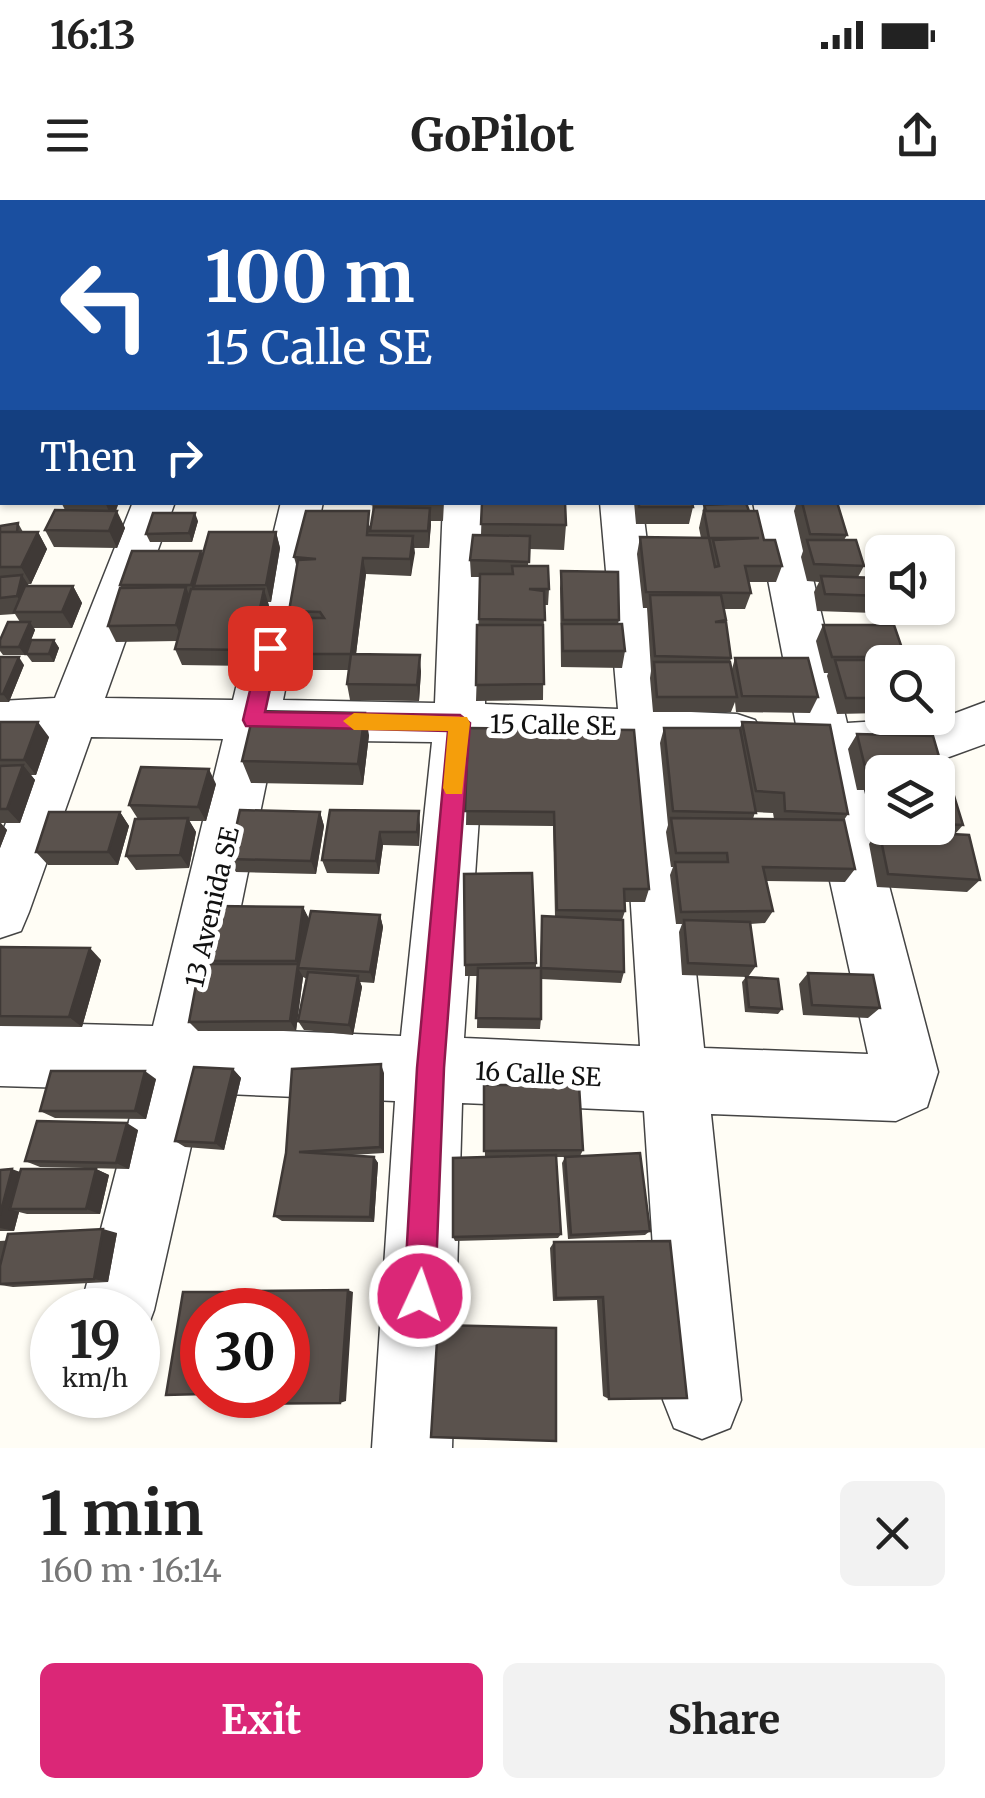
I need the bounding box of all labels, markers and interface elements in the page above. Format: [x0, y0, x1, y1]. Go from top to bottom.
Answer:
text: 16:13 [50, 12, 136, 59]
text: GoPilot [410, 107, 575, 163]
icon: menu [40, 108, 95, 163]
icon: share [890, 108, 945, 163]
text: 100 m [205, 233, 415, 321]
icon: left [40, 240, 170, 370]
text: 15 Calle SE [205, 320, 432, 376]
icon: right [157, 430, 212, 485]
text: Then [40, 434, 137, 481]
map controls [865, 535, 955, 845]
button: sound [865, 535, 955, 625]
pin [228, 606, 313, 691]
icon: arrive [243, 621, 298, 676]
button: search [865, 645, 955, 735]
street label: 15 Calle SE [490, 708, 616, 742]
button: layers [865, 755, 955, 845]
street label: 13 Avenida SE [178, 824, 246, 990]
street label: 16 Calle SE [474, 1055, 602, 1093]
position arrow [368, 1244, 472, 1348]
speed limit sign: 30 [180, 1288, 310, 1418]
text: 19 [69, 1309, 121, 1372]
text: km/h [62, 1362, 128, 1394]
text: 1 min [40, 1476, 203, 1551]
button: close [840, 1481, 945, 1586]
text: 160 m · 16:14 [40, 1551, 222, 1591]
button: Exit [40, 1663, 483, 1778]
button: Share [503, 1663, 945, 1778]

